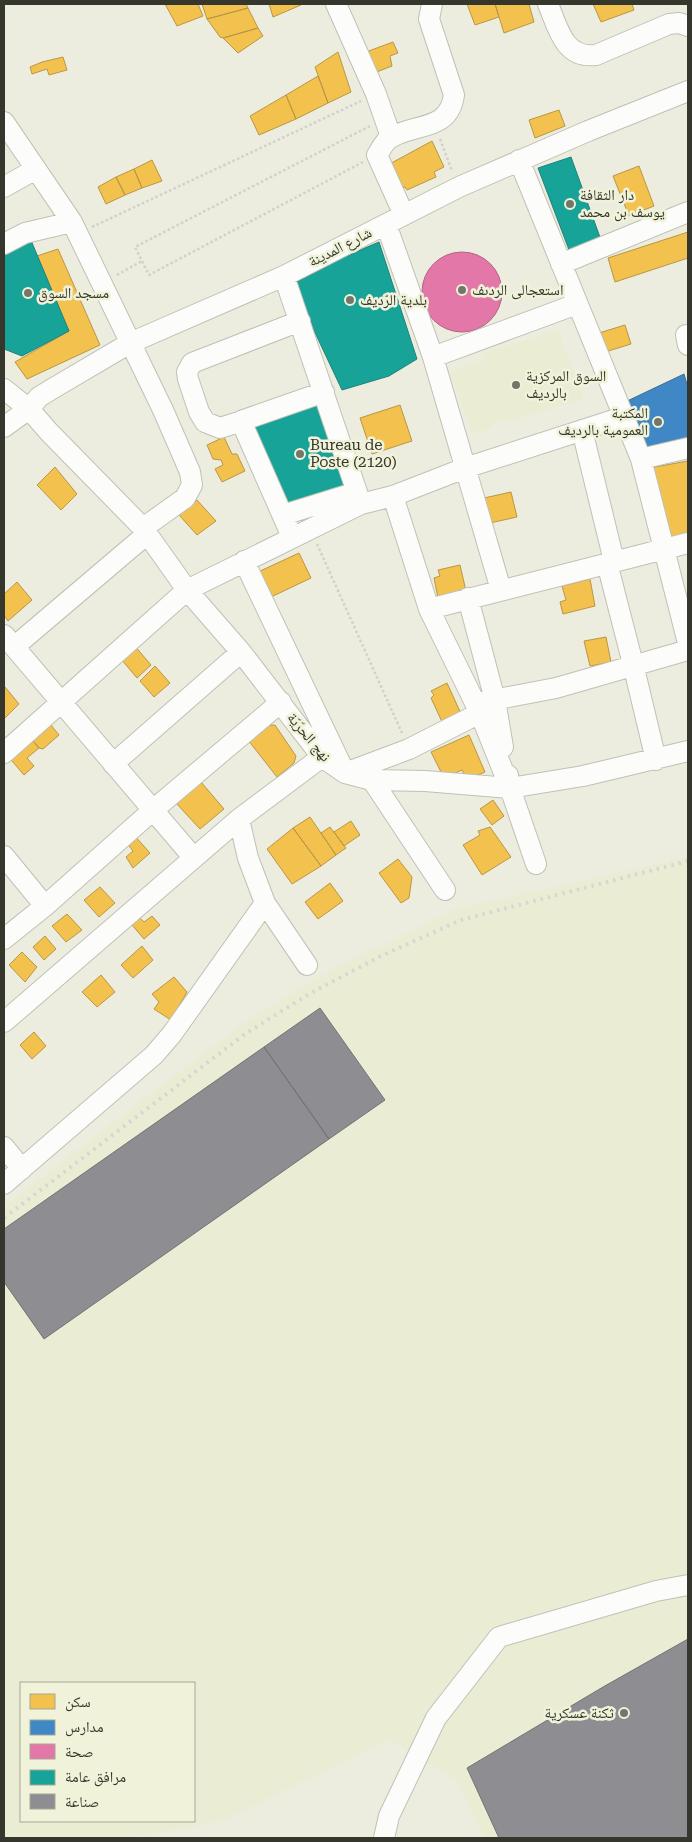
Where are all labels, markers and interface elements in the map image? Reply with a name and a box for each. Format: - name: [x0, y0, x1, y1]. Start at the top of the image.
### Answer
- place label: دار الثقافة يوسف بن محمد: [580, 186, 665, 222]
- marker: دار الثقافة يوسف بن محمد: [564, 198, 576, 210]
- street label: شارع المدينة: [305, 223, 375, 271]
- place label: استعجالى الردىف: [472, 281, 564, 300]
- place label: مسجد السوق: [38, 284, 109, 303]
- marker: استعجالى الردىف: [456, 284, 468, 296]
- marker: مسجد السوق: [22, 287, 34, 299]
- place label: بلدية الرّديف: [360, 291, 427, 309]
- marker: بلدية الرّديف: [344, 294, 356, 306]
- place label: السوق المركزية بالرديف: [526, 367, 606, 402]
- marker: السوق المركزية بالرديف: [510, 379, 522, 391]
- place label: المكتبة العمومية بالرديف: [558, 404, 648, 439]
- marker: المكتبة العمومية بالرديف: [652, 416, 664, 428]
- place label: Bureau de Poste (2120): [310, 436, 397, 471]
- marker: Bureau de Poste (2120): [294, 448, 306, 460]
- street label: نهج الحرّيّة: [283, 709, 335, 766]
- legend: [20, 1682, 195, 1822]
- text: سكن: [65, 1693, 91, 1712]
- place label: ثكنة عسكرية: [545, 1704, 614, 1722]
- marker: ثكنة عسكرية: [618, 1707, 630, 1719]
- text: مدارس: [65, 1718, 104, 1737]
- text: صحة: [65, 1743, 94, 1761]
- text: مرافق عامة: [65, 1768, 126, 1787]
- text: صناعة: [65, 1793, 99, 1811]

